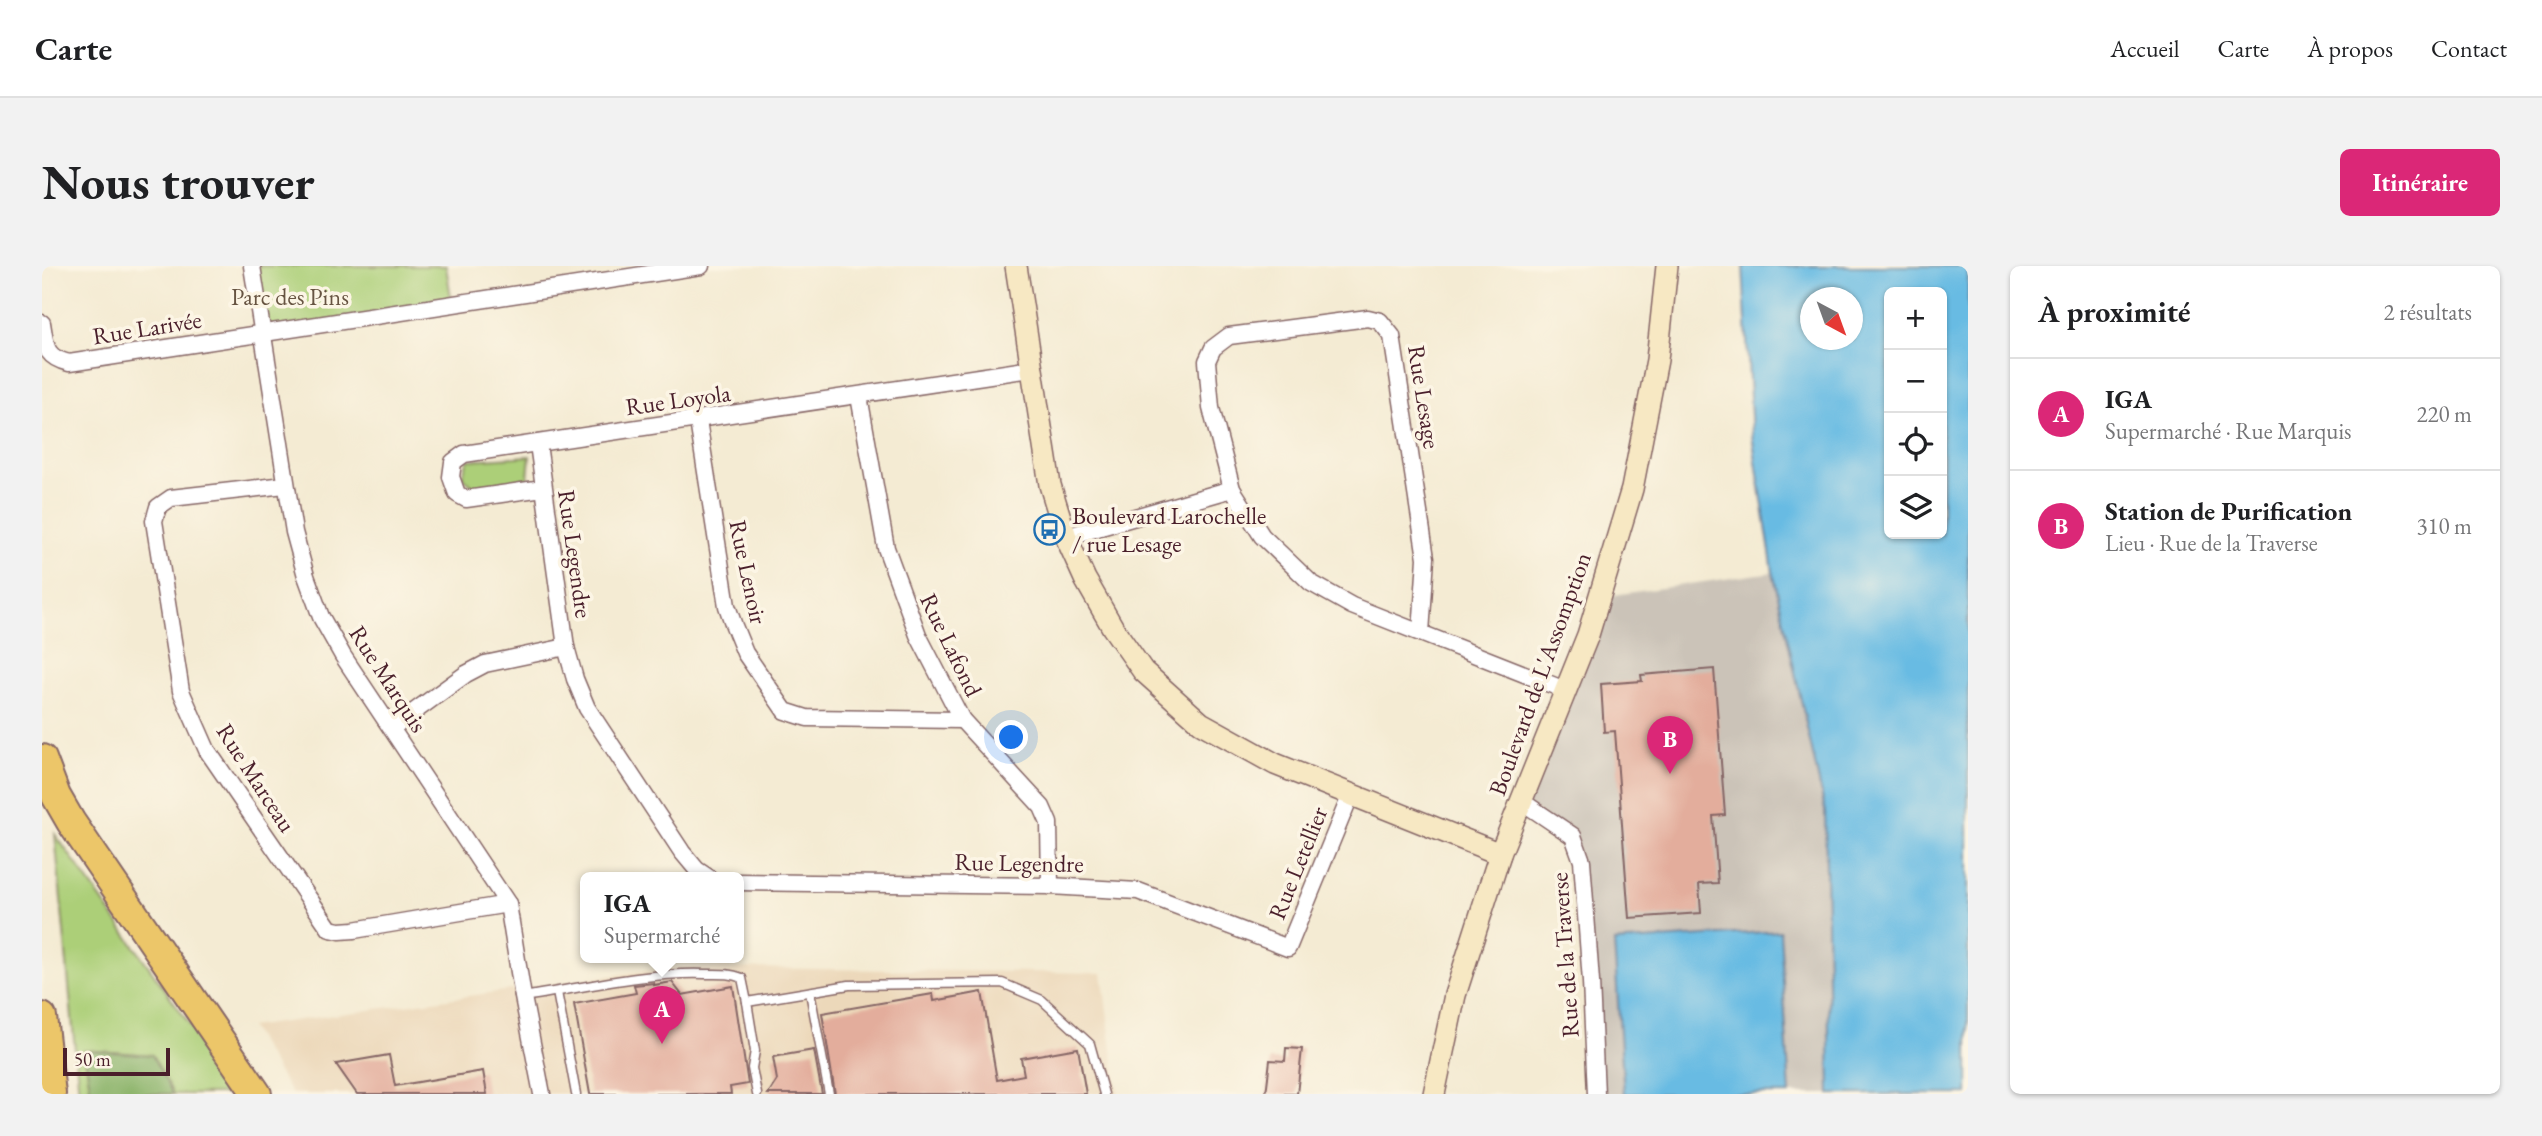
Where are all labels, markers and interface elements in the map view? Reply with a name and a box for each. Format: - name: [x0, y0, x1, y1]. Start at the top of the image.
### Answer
- text: Carte: [35, 27, 112, 70]
- text: Accueil: [2110, 33, 2180, 64]
- text: Carte: [2218, 33, 2269, 64]
- text: À propos: [2307, 33, 2393, 64]
- text: Contact: [2431, 33, 2507, 64]
- button: Itinéraire: [2340, 149, 2500, 216]
- text: Nous trouver: [42, 150, 315, 214]
- park label: Parc des Pins: [231, 281, 349, 312]
- north arrow: [1800, 287, 1863, 350]
- map controls: [1884, 287, 1947, 539]
- button: +: [1884, 287, 1947, 350]
- text: À proximité: [2038, 292, 2190, 331]
- text: 2 résultats: [2384, 297, 2472, 327]
- street label: Rue Larivée: [90, 304, 204, 351]
- street label: Rue Lesage: [1401, 343, 1448, 451]
- button: −: [1884, 350, 1947, 413]
- street label: Rue Loyola: [623, 377, 733, 422]
- text: IGA: [2105, 382, 2152, 416]
- text: A: [2053, 399, 2069, 429]
- text: 220 m: [2416, 399, 2472, 429]
- button: locate: [1884, 413, 1947, 476]
- text: Supermarché · Rue Marquis: [2105, 416, 2352, 446]
- button: layers: [1884, 476, 1947, 539]
- street label: Rue Legendre: [551, 488, 600, 620]
- text: Station de Purification: [2105, 494, 2352, 528]
- place label: Boulevard Larochelle / rue Lesage: [1072, 500, 1266, 559]
- text: B: [2054, 511, 2068, 541]
- text: 310 m: [2416, 511, 2472, 541]
- bus stop icon: Boulevard Larochelle / rue Lesage: [1032, 513, 1066, 547]
- street label: Rue Lenoir: [722, 517, 775, 627]
- text: Lieu · Rue de la Traverse: [2105, 528, 2318, 558]
- street label: Boulevard de L'Assomption: [1481, 548, 1598, 800]
- street label: Rue Lafond: [913, 588, 990, 702]
- street label: Rue Marquis: [342, 619, 434, 738]
- pin: B: [1647, 716, 1693, 774]
- street label: Rue Marceau: [210, 717, 303, 838]
- your location: [994, 720, 1028, 754]
- street label: Rue Letellier: [1261, 802, 1334, 924]
- street label: Rue Legendre: [954, 846, 1084, 879]
- street label: Rue de la Traverse: [1543, 871, 1586, 1039]
- popup: [580, 872, 744, 963]
- text: IGA: [604, 886, 651, 920]
- text: Supermarché: [604, 920, 720, 950]
- pin: A: [639, 986, 685, 1044]
- scale bar: [63, 1045, 170, 1077]
- text: 50 m: [74, 1047, 111, 1072]

